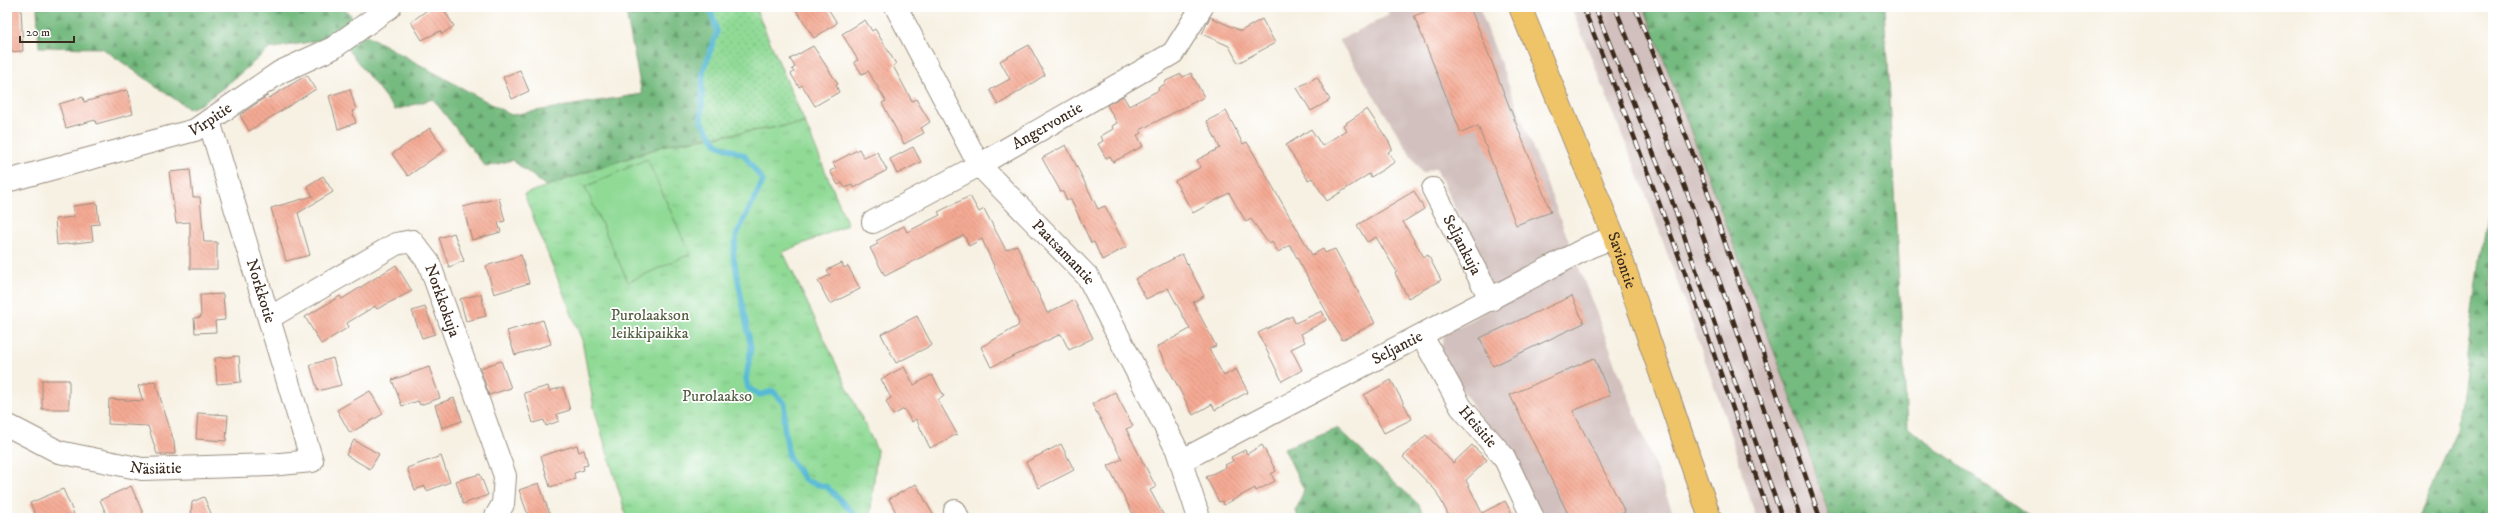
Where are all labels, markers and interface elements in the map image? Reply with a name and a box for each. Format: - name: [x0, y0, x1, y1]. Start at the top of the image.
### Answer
- scale bar: [20, 18, 74, 44]
- text: 20 m: [26, 25, 50, 40]
- street label: Angervontie: [1008, 97, 1086, 154]
- street label: Virpitie: [186, 98, 236, 141]
- street label: Seljankuja: [1438, 211, 1486, 278]
- street label: Paatsamantie: [1028, 215, 1100, 288]
- street label: Saviontie: [1603, 229, 1641, 291]
- street label: Norkkotie: [242, 257, 280, 326]
- street label: Norkkokuja: [420, 261, 465, 340]
- park label: Purolaakson leikkipaikka: [611, 305, 690, 343]
- street label: Seljantie: [1368, 326, 1426, 369]
- park label: Purolaakso: [682, 386, 752, 406]
- street label: Heisitie: [1454, 402, 1502, 452]
- street label: Näsiätie: [128, 457, 182, 479]

